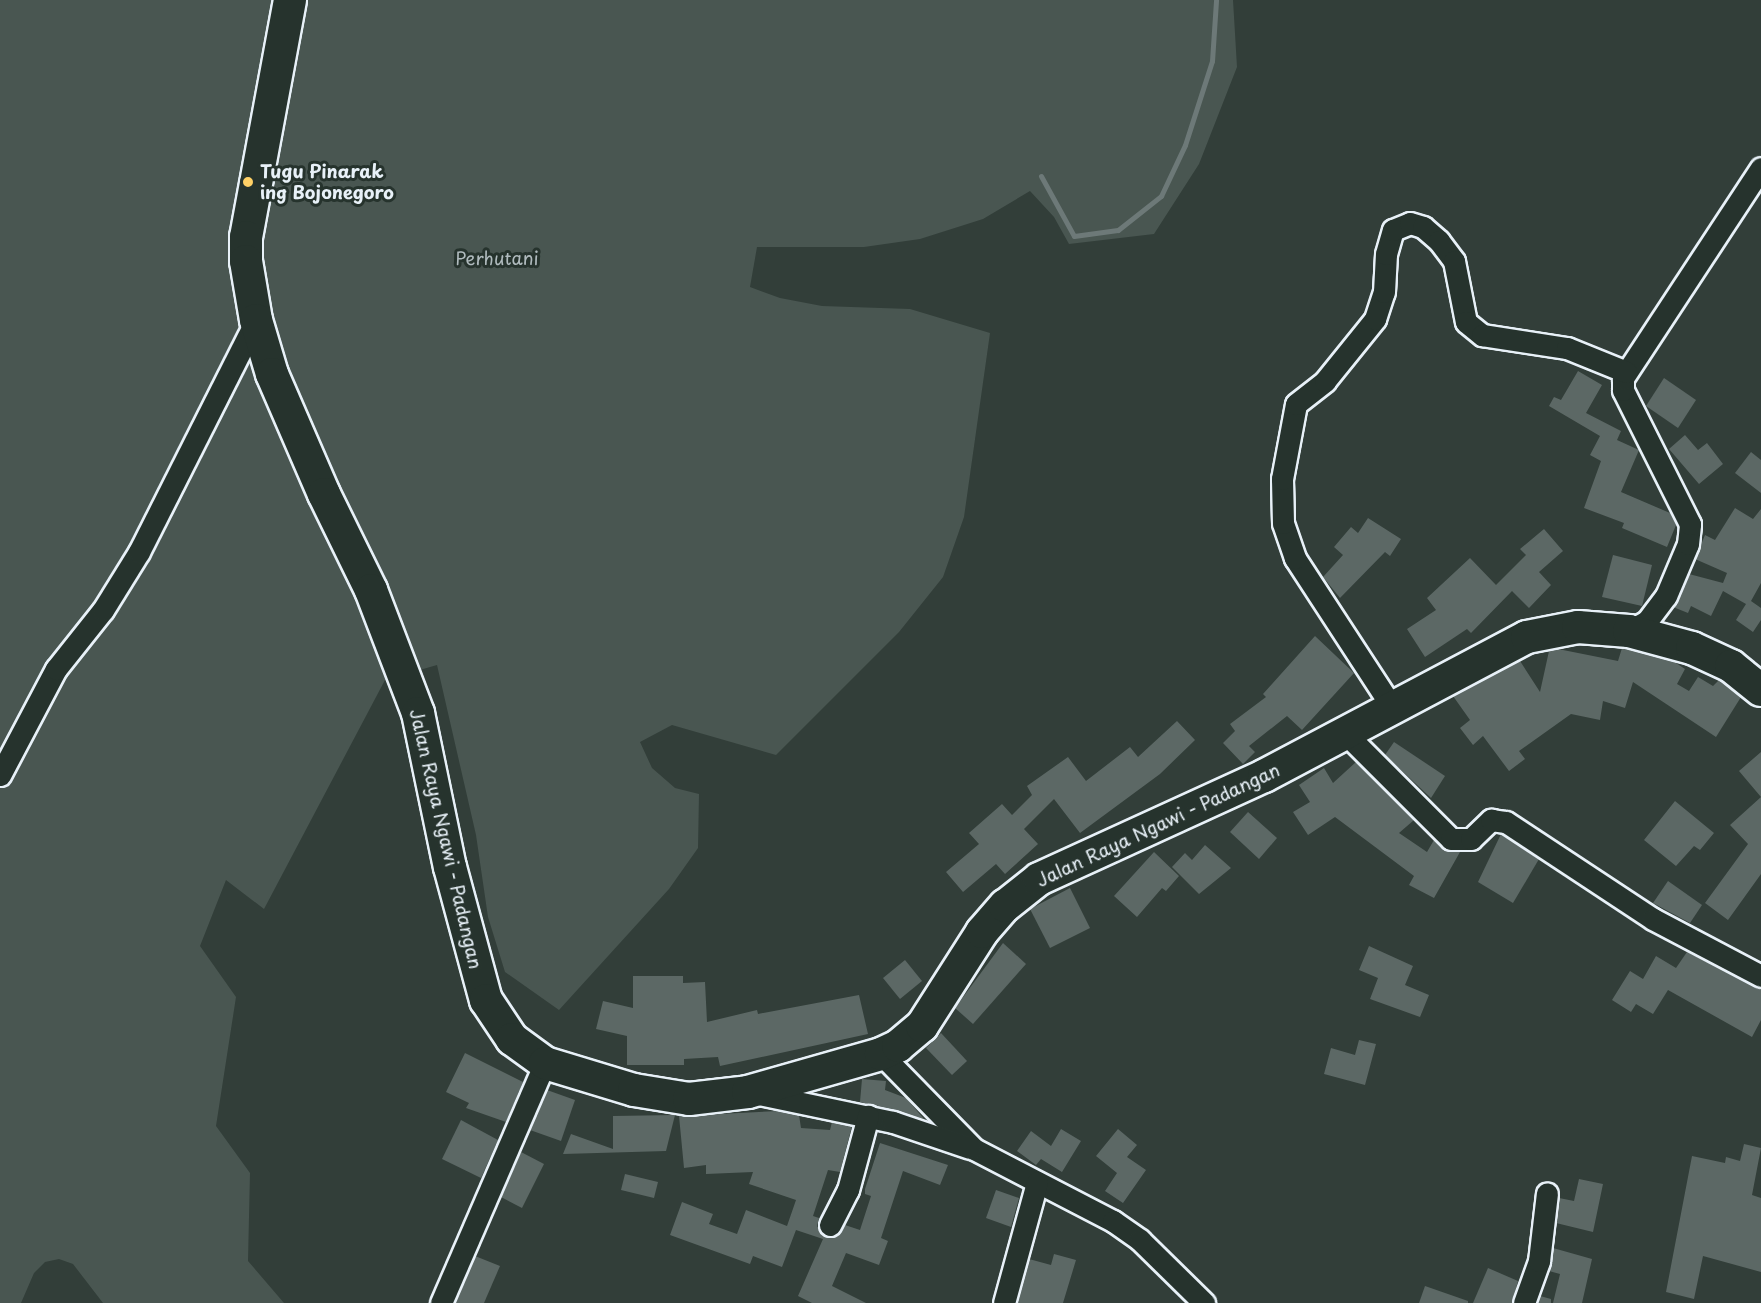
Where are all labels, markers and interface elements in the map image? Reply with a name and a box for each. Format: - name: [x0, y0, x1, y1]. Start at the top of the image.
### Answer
- place label: Tugu Pinarak ing Bojonegoro: [260, 161, 394, 204]
- marker: Tugu Pinarak ing Bojonegoro: [241, 175, 255, 189]
- park label: Perhutani: [455, 247, 539, 269]
- street label: Jalan Raya Ngawi - Padangan: [405, 707, 487, 971]
- street label: Jalan Raya Ngawi - Padangan: [1033, 759, 1283, 891]

